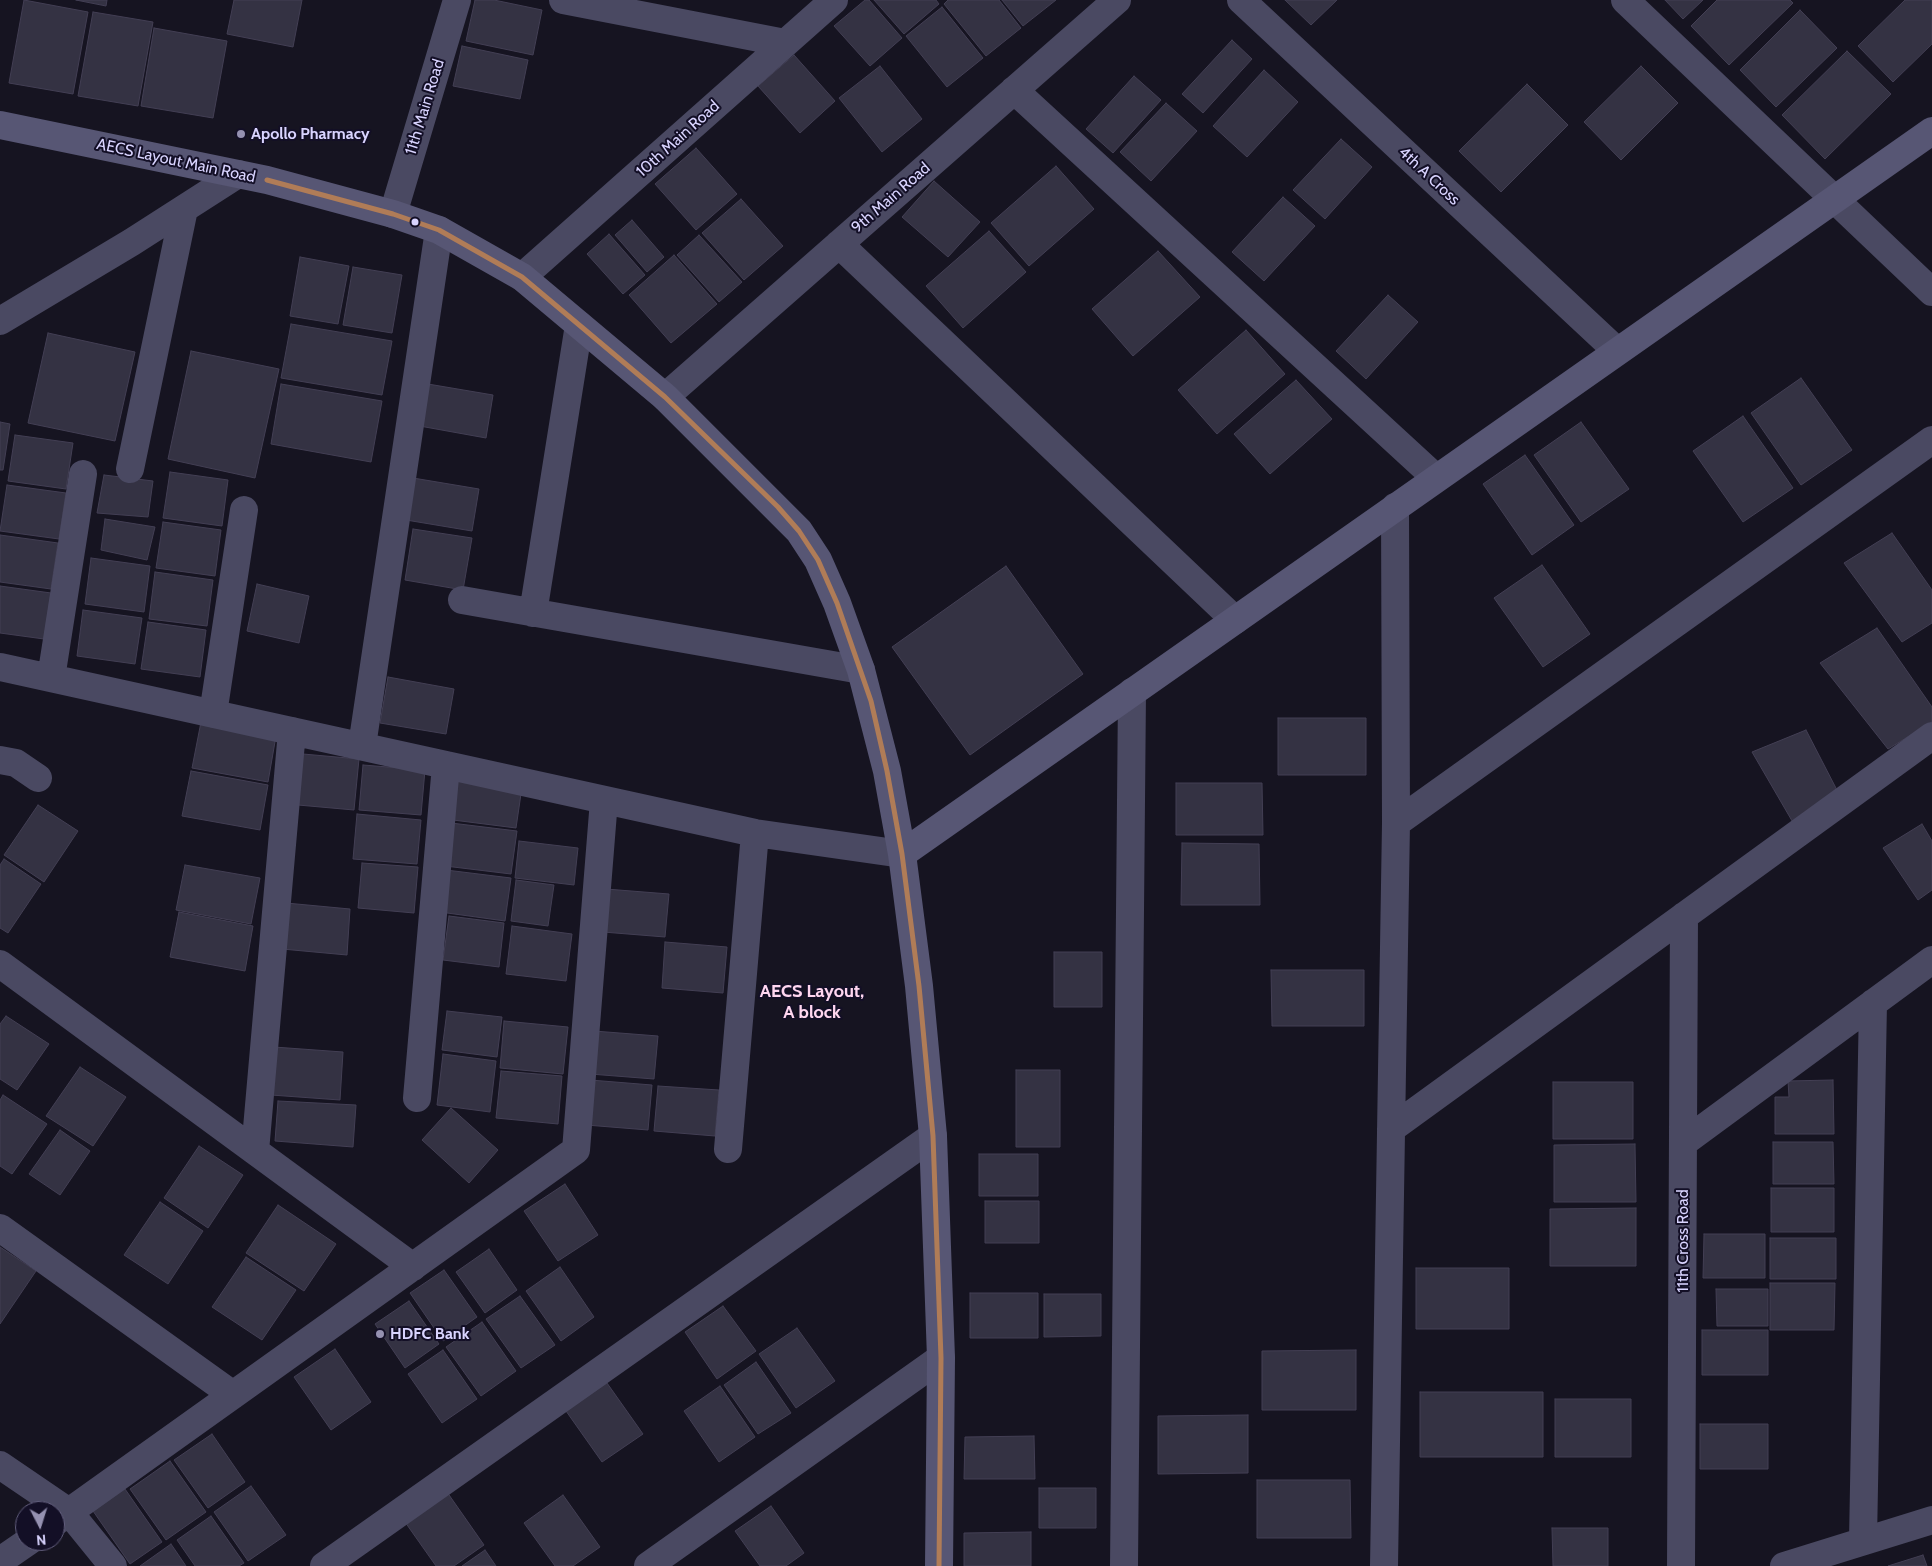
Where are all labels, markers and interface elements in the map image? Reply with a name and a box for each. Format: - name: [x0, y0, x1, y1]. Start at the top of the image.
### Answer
- street label: 11th Main Road: [401, 57, 449, 157]
- street label: 10th Main Road: [632, 97, 724, 181]
- place label: Apollo Pharmacy: [251, 124, 370, 144]
- marker: Apollo Pharmacy: [235, 128, 247, 140]
- street label: AECS Layout Main Road: [95, 135, 257, 187]
- street label: 4th A Cross: [1394, 143, 1464, 209]
- street label: 9th Main Road: [848, 159, 934, 237]
- unlabelled marker: [410, 217, 420, 227]
- district label: AECS Layout, A block: [760, 981, 864, 1024]
- street label: 11th Cross Road: [1673, 1189, 1693, 1293]
- place label: HDFC Bank: [390, 1324, 469, 1344]
- marker: HDFC Bank: [374, 1328, 386, 1340]
- north arrow: [15, 1501, 65, 1551]
- text: N: [36, 1531, 47, 1549]

